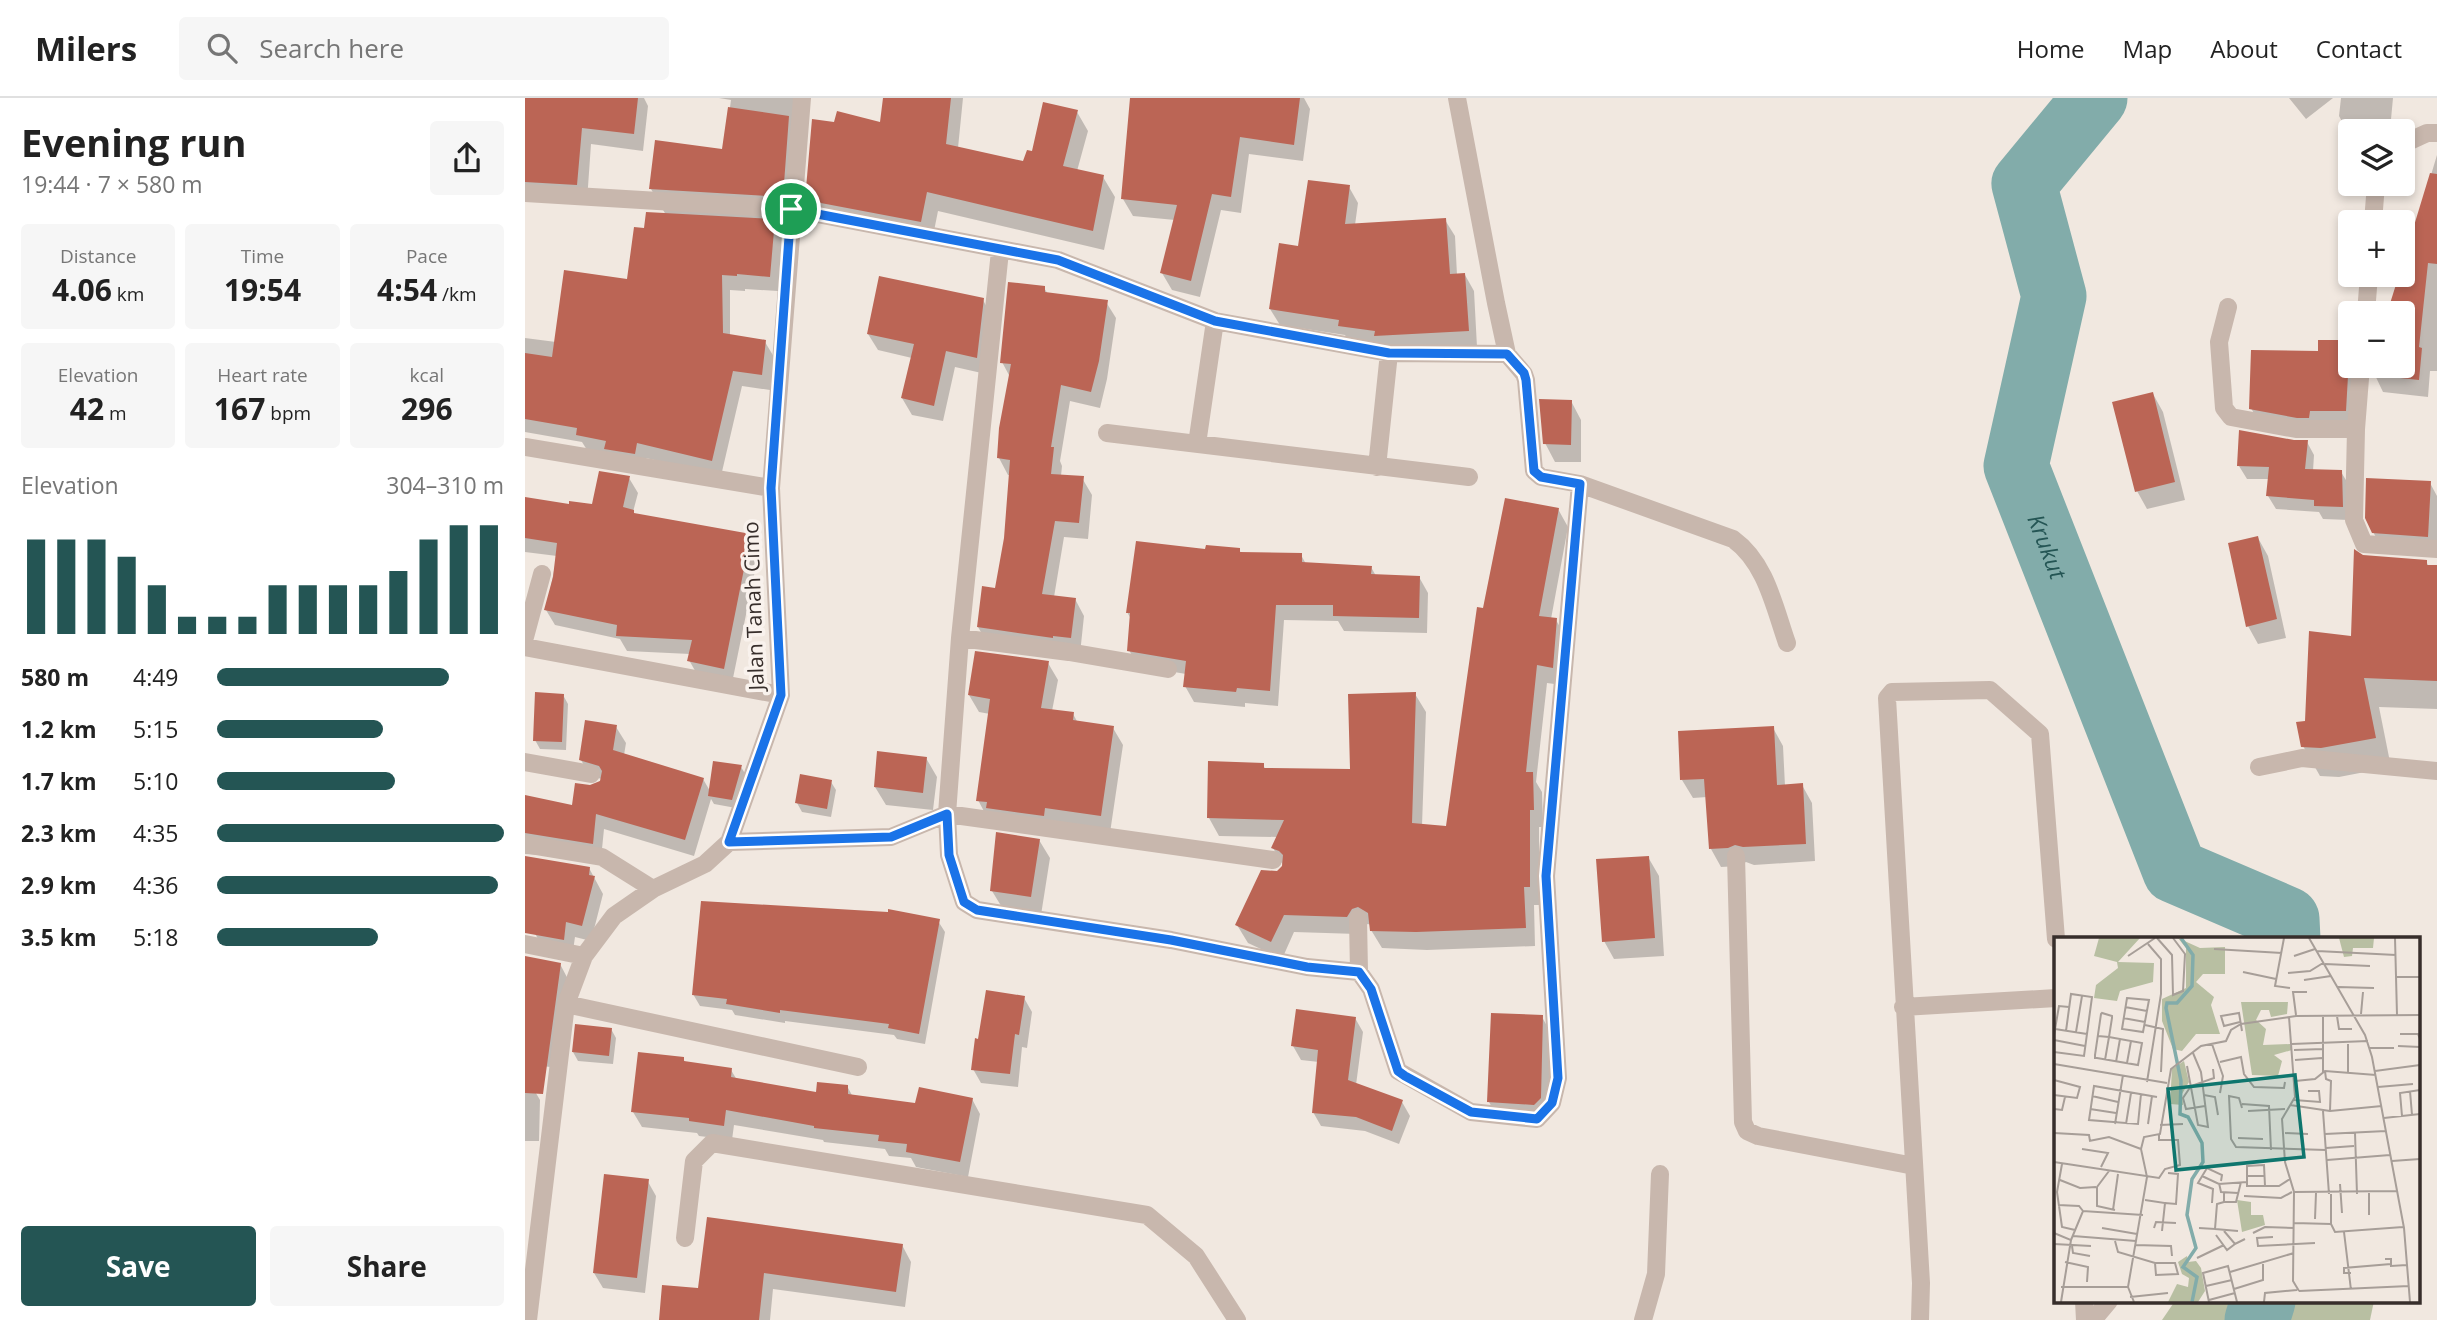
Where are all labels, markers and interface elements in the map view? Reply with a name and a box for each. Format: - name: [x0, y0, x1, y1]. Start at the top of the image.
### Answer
- search box: [179, 17, 669, 80]
- text: Milers: [35, 26, 137, 71]
- icon: search: [203, 29, 241, 67]
- text: Search here: [259, 30, 404, 66]
- text: Home: [2017, 32, 2085, 65]
- text: Map: [2123, 32, 2172, 65]
- text: About: [2210, 32, 2278, 65]
- text: Contact: [2316, 32, 2402, 65]
- text: Evening run: [21, 116, 246, 168]
- map controls: [2338, 119, 2415, 378]
- button: layers: [2338, 119, 2415, 196]
- button: share: [430, 121, 504, 195]
- text: 19:44 · 7 × 580 m: [21, 168, 203, 200]
- pin: [761, 179, 821, 239]
- icon: arrive: [772, 190, 810, 228]
- button: +: [2338, 210, 2415, 287]
- text: Distance: [60, 243, 136, 269]
- text: Time: [241, 243, 284, 269]
- text: Pace: [406, 243, 448, 269]
- text: 4.06: [52, 269, 112, 310]
- text: 19:54: [224, 269, 301, 310]
- text: 4:54: [377, 269, 437, 310]
- text: km: [112, 281, 144, 307]
- text: /km: [437, 281, 477, 307]
- button: −: [2338, 301, 2415, 378]
- text: Elevation: [58, 362, 139, 388]
- text: Heart rate: [217, 362, 308, 388]
- text: kcal: [410, 362, 444, 388]
- text: 42: [70, 388, 104, 429]
- text: 167: [214, 388, 265, 429]
- text: 296: [401, 388, 453, 429]
- text: m: [104, 400, 127, 426]
- text: bpm: [265, 400, 311, 426]
- text: Elevation: [21, 469, 119, 501]
- text: 304–310 m: [386, 469, 504, 501]
- water label: Krukut: [2020, 509, 2075, 585]
- street label: Jalan Tanah Cimo: [736, 521, 770, 693]
- text: 580 m: [21, 661, 89, 693]
- text: 4:49: [133, 661, 179, 693]
- text: 1.2 km: [21, 713, 97, 745]
- text: 5:15: [133, 713, 179, 745]
- text: 1.7 km: [21, 765, 97, 797]
- text: 5:10: [133, 765, 179, 797]
- text: 2.3 km: [21, 817, 97, 849]
- text: 4:35: [133, 817, 179, 849]
- text: 2.9 km: [21, 869, 97, 901]
- text: 4:36: [133, 869, 179, 901]
- text: 3.5 km: [21, 921, 97, 953]
- text: 5:18: [133, 921, 179, 953]
- inset map: [2054, 937, 2420, 1302]
- button: Save: [21, 1226, 256, 1306]
- button: Share: [270, 1226, 504, 1306]

